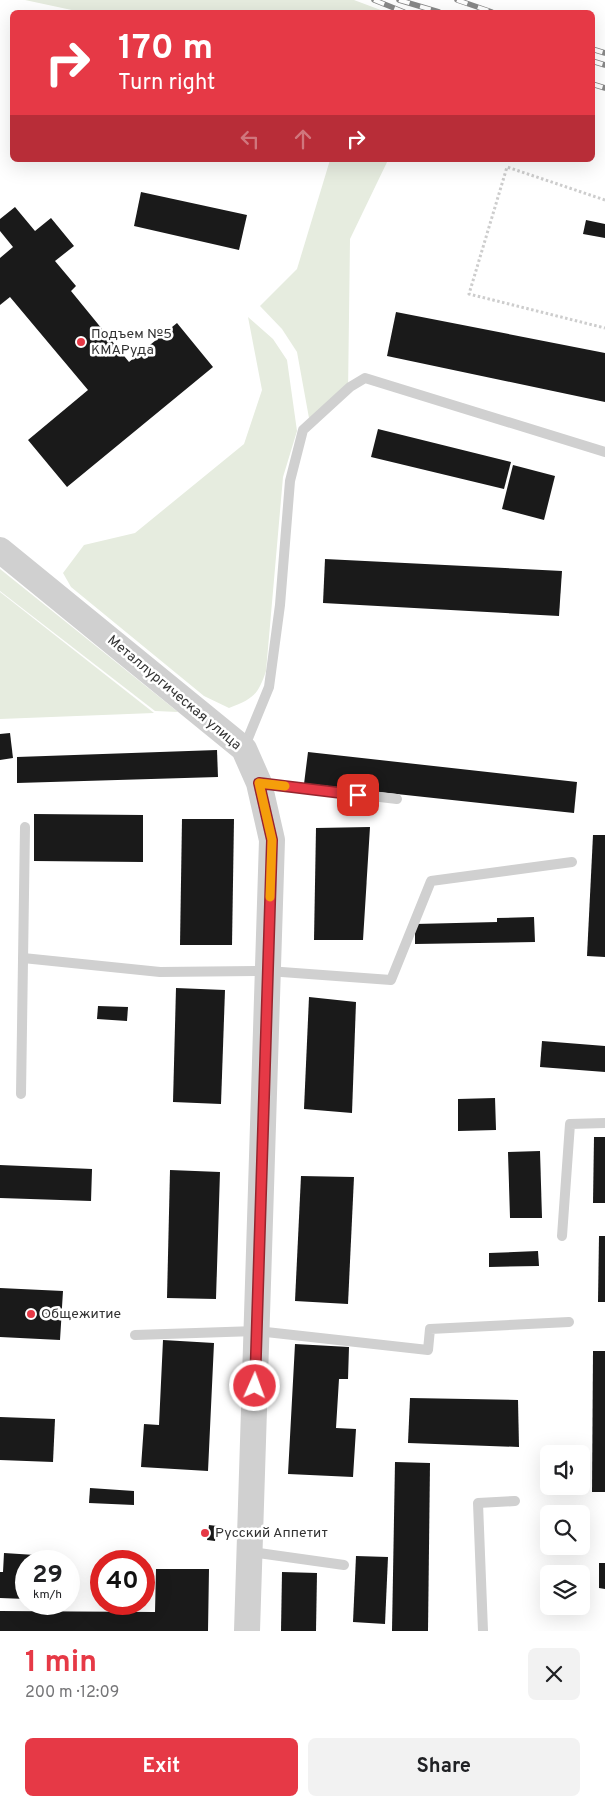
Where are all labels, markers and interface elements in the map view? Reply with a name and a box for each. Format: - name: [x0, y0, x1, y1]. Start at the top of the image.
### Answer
- text: 170 m: [118, 27, 213, 71]
- icon: right: [35, 30, 100, 95]
- text: Turn right: [118, 70, 215, 97]
- icon: left: [236, 125, 264, 153]
- icon: ahead: [289, 125, 317, 153]
- icon: right: [342, 125, 370, 153]
- place label: Подъем №5 КМАРуда: [91, 326, 172, 359]
- marker: Подъем №5 КМАРуда: [75, 336, 87, 348]
- street label: Металлургическая улица: [104, 632, 244, 754]
- pin: [337, 774, 379, 816]
- icon: arrive: [344, 781, 372, 809]
- place label: Общежитие: [41, 1306, 121, 1323]
- marker: Общежитие: [25, 1308, 37, 1320]
- position arrow: [228, 1359, 280, 1411]
- map controls: [540, 1445, 590, 1615]
- button: sound: [540, 1445, 590, 1495]
- button: search: [540, 1505, 590, 1555]
- place label: Русский Аппетит: [215, 1525, 328, 1542]
- marker: Русский Аппетит: [199, 1527, 211, 1539]
- speed limit sign: 40: [90, 1550, 155, 1615]
- text: 29: [32, 1560, 63, 1592]
- button: layers: [540, 1565, 590, 1615]
- text: km/h: [33, 1587, 62, 1603]
- text: 1 min: [25, 1645, 97, 1682]
- button: close: [528, 1648, 580, 1700]
- text: 200 m · 12:09: [25, 1683, 119, 1703]
- button: Exit: [25, 1738, 298, 1796]
- button: Share: [308, 1738, 580, 1796]

